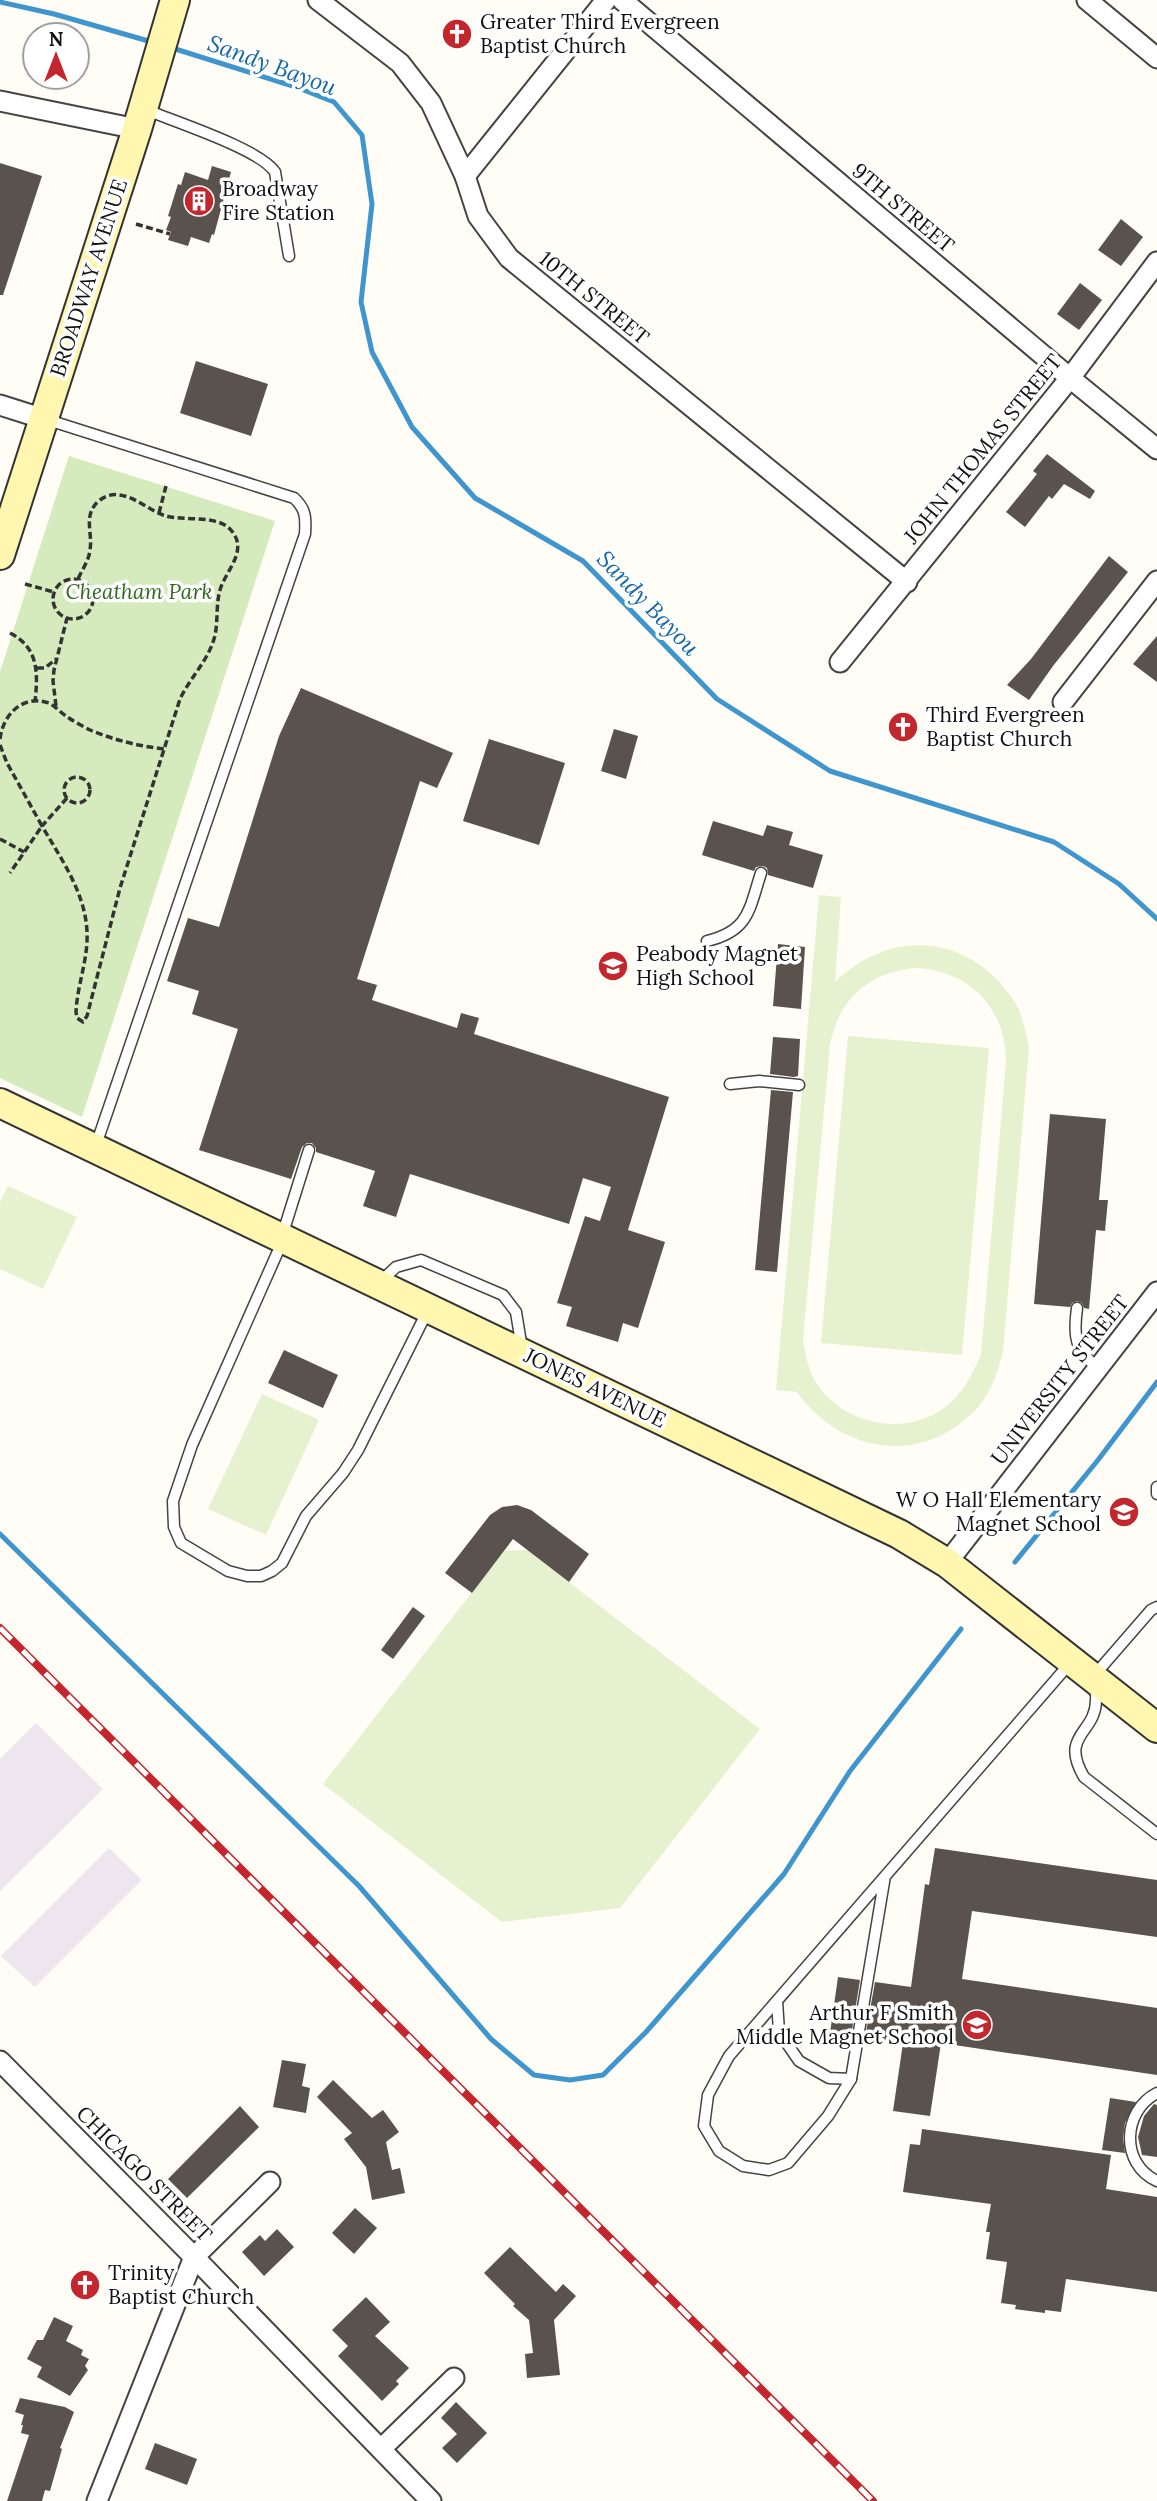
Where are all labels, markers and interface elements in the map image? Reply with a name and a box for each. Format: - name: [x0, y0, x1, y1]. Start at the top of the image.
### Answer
- place label: Greater Third Evergreen Baptist Church: [480, 8, 720, 59]
- church icon: Greater Third Evergreen Baptist Church: [440, 17, 474, 51]
- north arrow: [21, 21, 91, 91]
- text: N: [49, 27, 64, 51]
- water label: Sandy Bayou: [204, 28, 341, 101]
- street label: 9TH STREET: [847, 157, 960, 258]
- place label: Broadway Fire Station: [222, 175, 335, 226]
- street label: BROADWAY AVENUE: [44, 176, 133, 380]
- building icon: Broadway Fire Station: [182, 184, 216, 218]
- street label: 10TH STREET: [534, 245, 655, 350]
- street label: JOHN THOMAS STREET: [897, 348, 1067, 550]
- water label: Sandy Bayou: [591, 544, 706, 661]
- park label: Cheatham Park: [65, 578, 213, 605]
- place label: Third Evergreen Baptist Church: [926, 701, 1085, 752]
- church icon: Third Evergreen Baptist Church: [886, 710, 920, 744]
- place label: Peabody Magnet High School: [636, 940, 799, 991]
- school or university icon: Peabody Magnet High School: [596, 949, 630, 983]
- street label: UNIVERSITY STREET: [985, 1289, 1134, 1470]
- street label: JONES AVENUE: [519, 1341, 671, 1434]
- place label: W O Hall Elementary Magnet School: [896, 1486, 1101, 1537]
- school or university icon: W O Hall Elementary Magnet School: [1107, 1495, 1141, 1529]
- place label: Arthur F Smith Middle Magnet School: [736, 1999, 954, 2050]
- school or university icon: Arthur F Smith Middle Magnet School: [960, 2008, 994, 2042]
- street label: CHICAGO STREET: [71, 2100, 218, 2247]
- place label: Trinity Baptist Church: [108, 2259, 254, 2310]
- church icon: Trinity Baptist Church: [68, 2268, 102, 2302]

